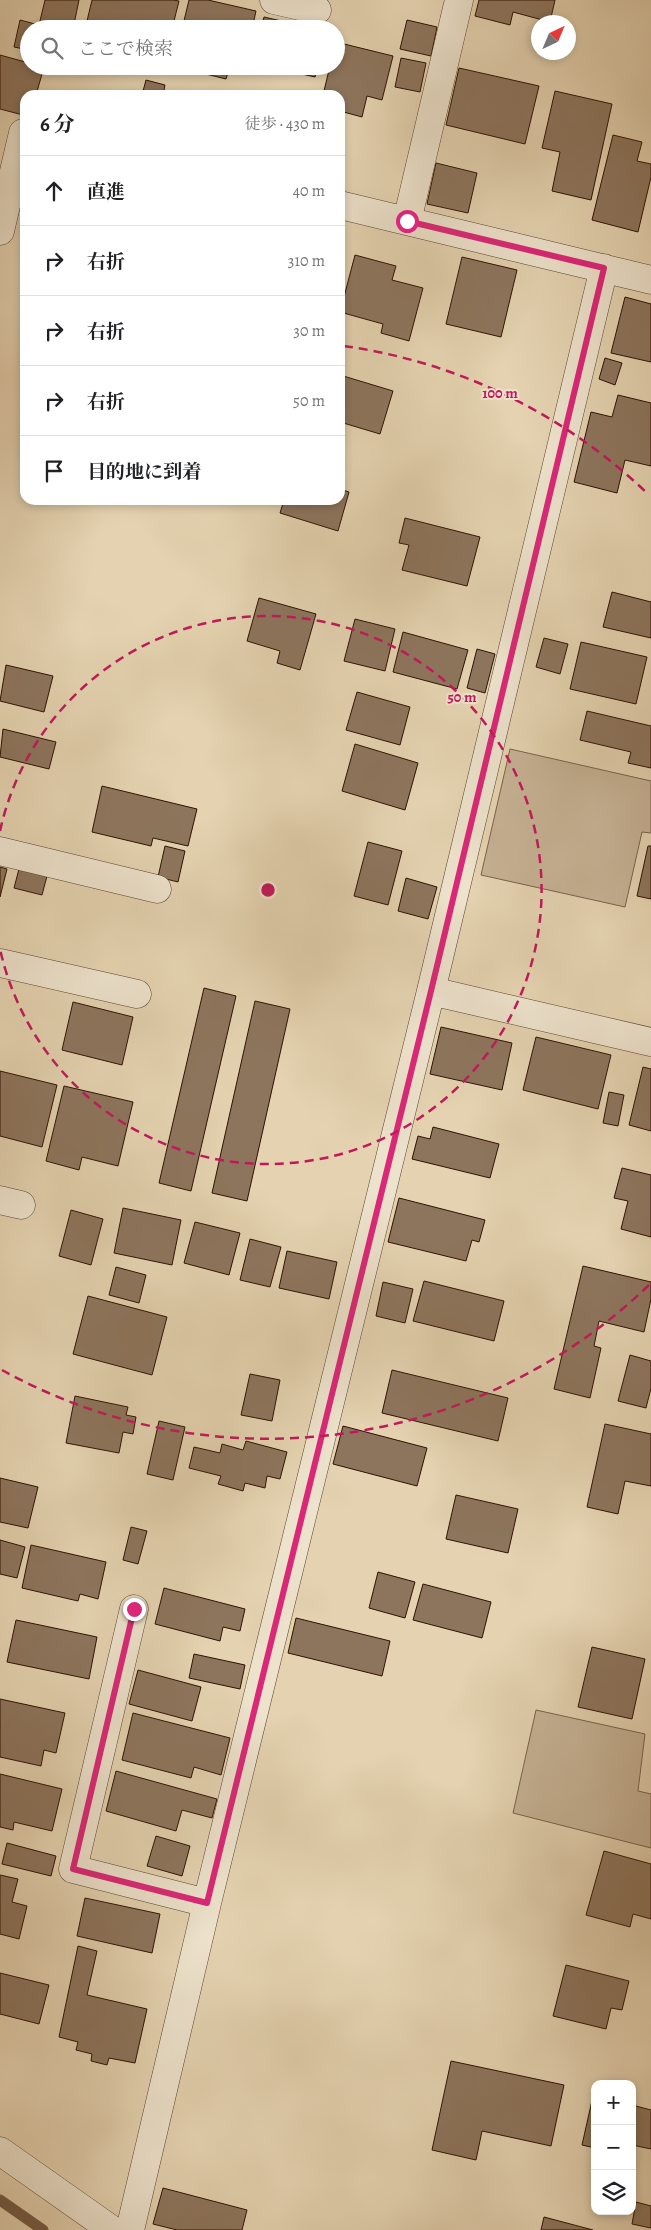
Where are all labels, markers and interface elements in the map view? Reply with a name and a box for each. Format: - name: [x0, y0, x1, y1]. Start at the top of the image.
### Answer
- north arrow: [531, 15, 576, 60]
- search box: [20, 20, 345, 75]
- icon: search: [38, 34, 66, 62]
- text: ここで検索: [78, 36, 173, 62]
- text: 6 分: [40, 110, 74, 138]
- text: 徒歩 · 430 m: [245, 113, 325, 135]
- icon: ahead: [40, 177, 68, 205]
- text: 直進: [87, 179, 125, 205]
- text: 40 m: [293, 180, 325, 202]
- route start: [396, 210, 419, 233]
- icon: right: [40, 247, 68, 275]
- text: 右折: [87, 249, 125, 275]
- text: 310 m: [288, 250, 325, 272]
- icon: right: [40, 317, 68, 345]
- text: 右折: [87, 319, 125, 345]
- text: 30 m: [293, 320, 325, 342]
- text: 100 m: [482, 383, 518, 403]
- icon: right: [40, 387, 68, 415]
- text: 右折: [87, 389, 125, 415]
- text: 50 m: [293, 390, 325, 412]
- icon: arrive: [40, 457, 68, 485]
- text: 目的地に到着: [87, 459, 201, 485]
- text: 50 m: [447, 687, 477, 707]
- centre of rings: [259, 881, 277, 899]
- route end: [123, 1598, 146, 1621]
- map controls: [591, 2080, 636, 2215]
- button: +: [591, 2080, 636, 2125]
- button: −: [591, 2125, 636, 2170]
- button: layers: [591, 2170, 636, 2215]

